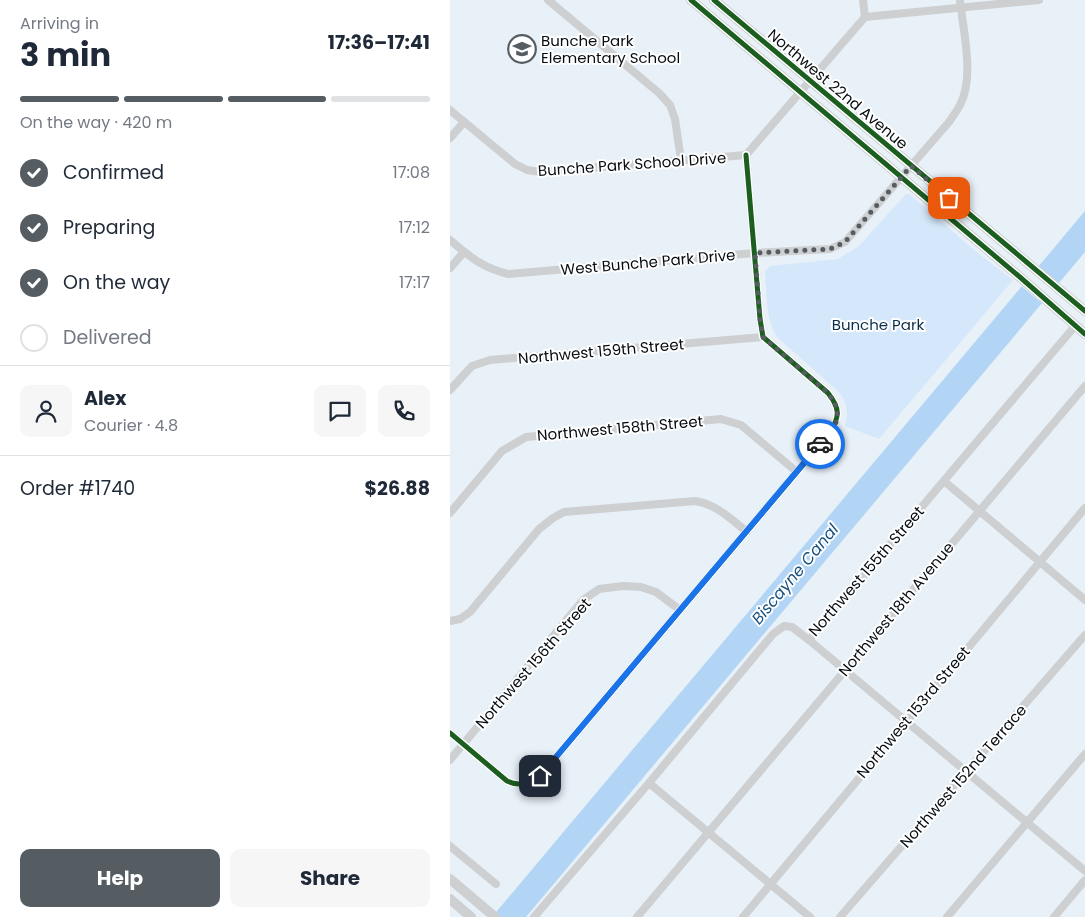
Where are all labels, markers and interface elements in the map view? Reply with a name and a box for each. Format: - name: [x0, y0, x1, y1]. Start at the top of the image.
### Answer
- text: Arriving in: [20, 12, 99, 35]
- street label: Northwest 22nd Avenue: [763, 24, 913, 154]
- text: 17:36–17:41: [328, 29, 430, 56]
- place label: Bunche Park Elementary School: [541, 30, 680, 68]
- text: 3 min: [20, 32, 111, 77]
- school or university icon: Bunche Park Elementary School: [507, 34, 537, 64]
- text: On the way · 420 m: [20, 111, 172, 134]
- street label: Bunche Park School Drive: [537, 147, 727, 181]
- icon: check: [20, 159, 48, 187]
- text: Confirmed: [63, 159, 164, 186]
- text: 17:08: [393, 161, 430, 184]
- pin: [928, 177, 970, 219]
- icon: bag: [935, 184, 963, 212]
- icon: check: [20, 214, 48, 242]
- text: Preparing: [63, 214, 155, 241]
- text: 17:12: [398, 216, 430, 239]
- street label: West Bunche Park Drive: [560, 244, 736, 280]
- icon: check: [20, 269, 48, 297]
- text: On the way: [63, 269, 170, 296]
- text: 17:17: [399, 271, 430, 294]
- park label: Bunche Park: [832, 314, 925, 335]
- text: Delivered: [63, 324, 152, 351]
- street label: Northwest 159th Street: [517, 333, 685, 369]
- button: person: [20, 385, 72, 437]
- text: Alex: [84, 385, 126, 412]
- button: chat: [314, 385, 366, 437]
- button: phone: [378, 385, 430, 437]
- street label: Northwest 158th Street: [536, 410, 704, 446]
- text: Courier · 4.8: [84, 414, 178, 437]
- courier: [795, 419, 845, 469]
- icon: car: [806, 430, 834, 458]
- text: Order #1740: [20, 475, 135, 502]
- text: $26.88: [365, 475, 430, 502]
- street label: Northwest 155th Street: [804, 501, 928, 641]
- water label: Biscayne Canal: [746, 519, 844, 629]
- street label: Northwest 18th Avenue: [834, 537, 958, 681]
- street label: Northwest 156th Street: [470, 593, 596, 733]
- street label: Northwest 153rd Street: [851, 642, 975, 782]
- street label: Northwest 152nd Terrace: [895, 700, 1031, 852]
- pin: [519, 755, 561, 797]
- icon: home: [526, 762, 554, 790]
- button: Help: [20, 849, 220, 907]
- button: Share: [230, 849, 430, 907]

